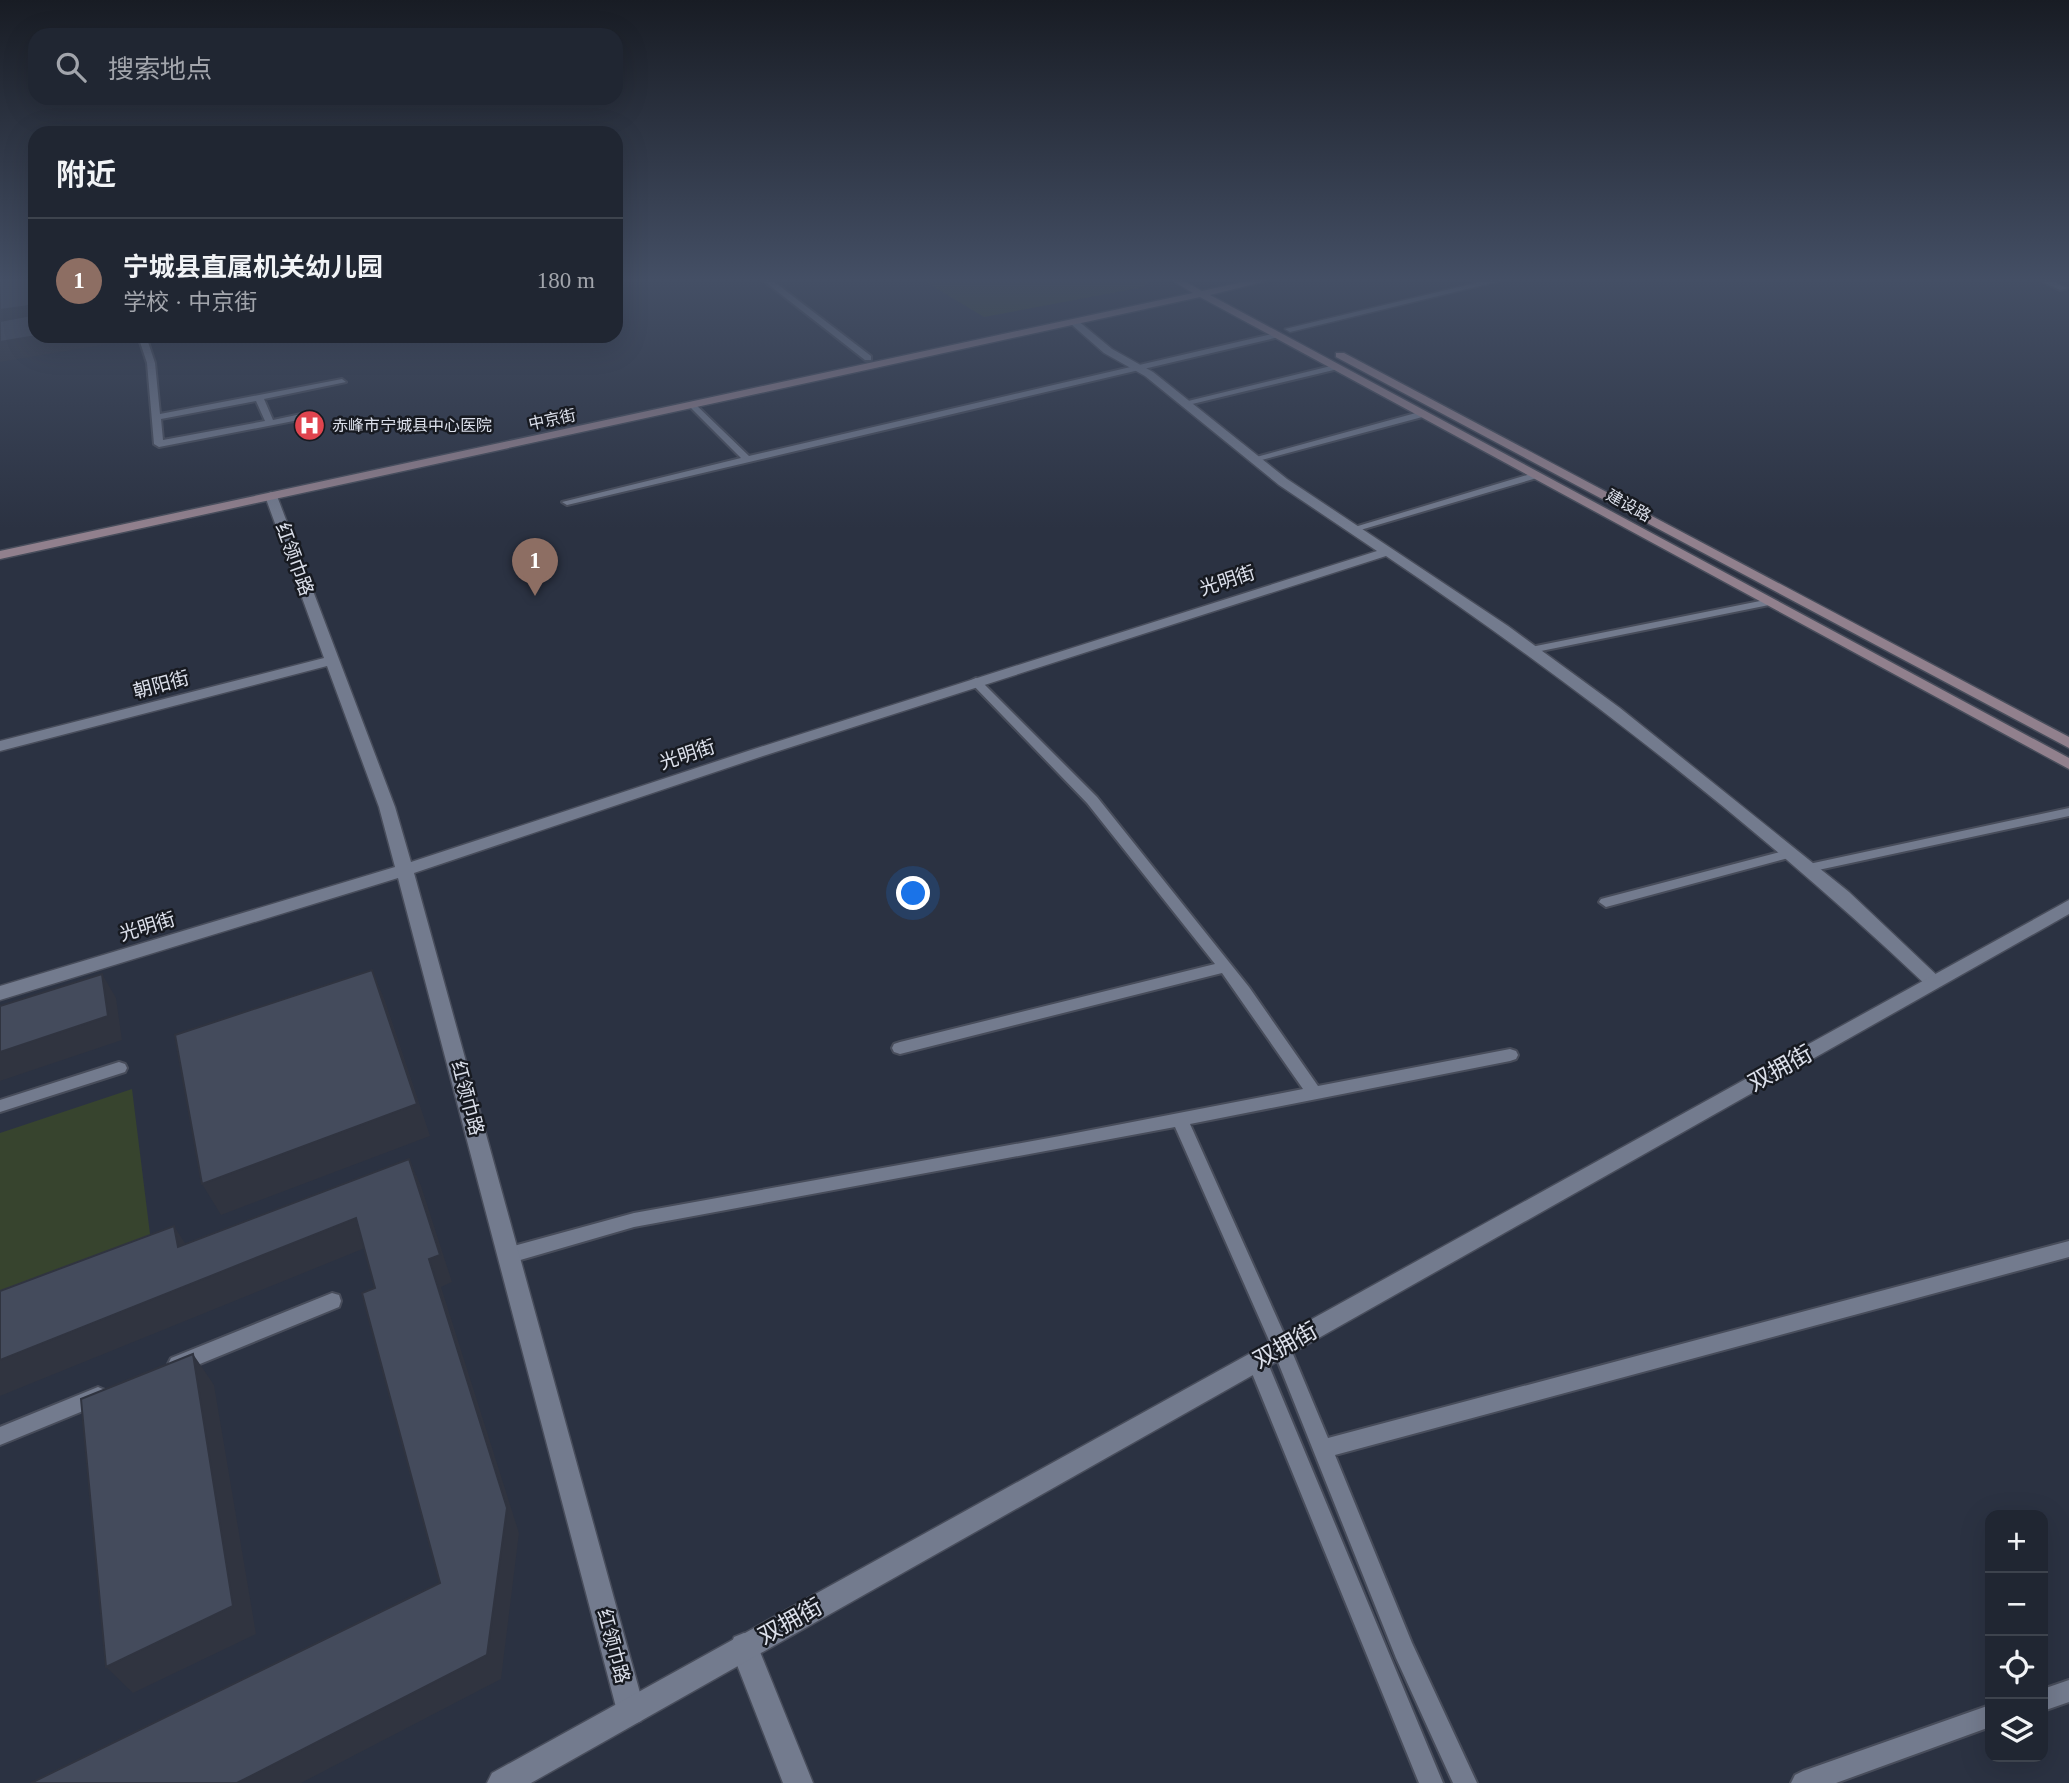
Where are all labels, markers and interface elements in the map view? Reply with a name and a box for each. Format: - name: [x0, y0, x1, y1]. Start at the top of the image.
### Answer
- search box: [28, 28, 623, 105]
- icon: search: [52, 48, 90, 86]
- text: 搜索地点: [108, 55, 212, 84]
- text: 附近: [56, 158, 116, 191]
- text: 宁城县直属机关幼儿园: [123, 253, 383, 282]
- text: 1: [73, 268, 85, 293]
- text: 180 m: [537, 268, 595, 293]
- text: 学校 · 中京街: [123, 290, 257, 315]
- street label: 中京街: [527, 406, 577, 433]
- hospital icon: 赤峰市宁城县中心医院: [292, 408, 326, 442]
- place label: 赤峰市宁城县中心医院: [332, 417, 492, 434]
- street label: 建设路: [1604, 486, 1654, 525]
- street label: 红领巾路: [272, 520, 317, 598]
- pin: 1: [512, 538, 558, 596]
- street label: 光明街: [1197, 562, 1258, 599]
- street label: 朝阳街: [131, 667, 191, 702]
- street label: 光明街: [657, 736, 718, 773]
- your location: [896, 876, 930, 910]
- street label: 光明街: [117, 908, 177, 945]
- street label: 双拥街: [1744, 1041, 1816, 1096]
- street label: 红领巾路: [448, 1059, 487, 1138]
- street label: 双拥街: [1249, 1318, 1321, 1373]
- map controls: [1985, 1510, 2048, 1762]
- button: +: [1985, 1510, 2048, 1573]
- button: −: [1985, 1573, 2048, 1636]
- street label: 双拥街: [754, 1594, 826, 1649]
- street label: 红领巾路: [594, 1607, 633, 1686]
- button: locate: [1985, 1636, 2048, 1699]
- button: layers: [1985, 1699, 2048, 1762]

